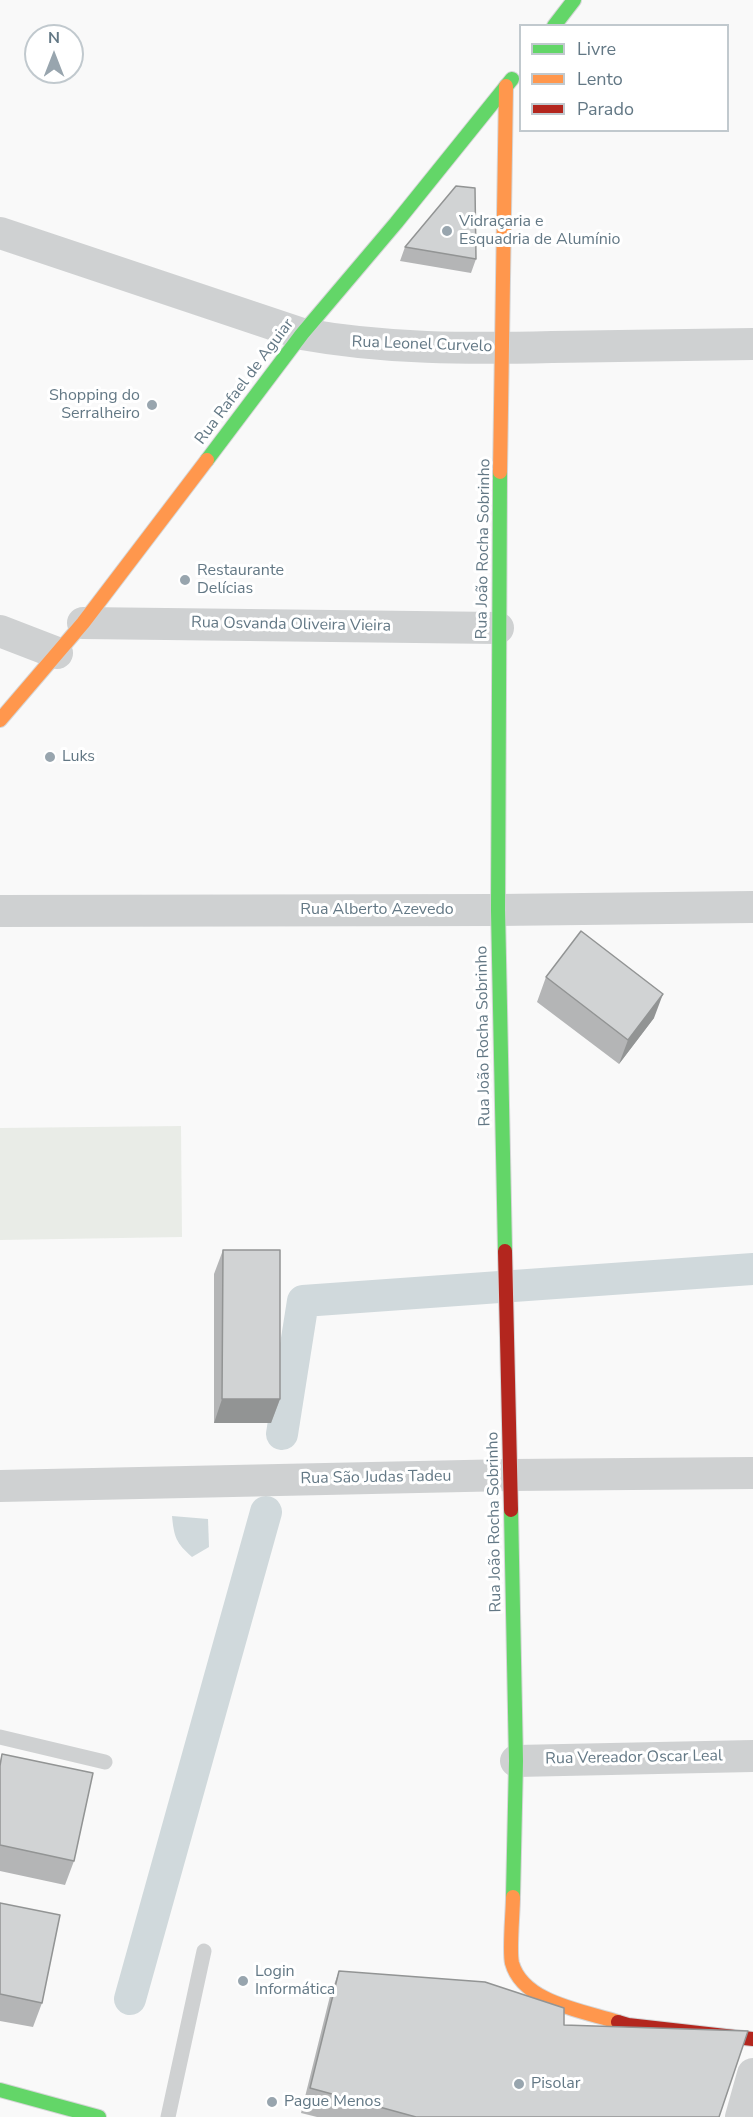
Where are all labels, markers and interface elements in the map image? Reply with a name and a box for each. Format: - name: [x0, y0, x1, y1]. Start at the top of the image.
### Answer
- north arrow: [24, 24, 84, 84]
- legend: [519, 24, 729, 132]
- text: N: [48, 27, 60, 49]
- text: Livre: [577, 37, 616, 61]
- text: Lento: [577, 67, 623, 91]
- text: Parado: [577, 97, 634, 121]
- place label: Vidraçaria e Esquadria de Alumínio: [459, 212, 620, 250]
- marker: Vidraçaria e Esquadria de Alumínio: [440, 224, 454, 238]
- street label: Rua Rafael de Aguiar: [191, 315, 299, 449]
- street label: Rua Leonel Curvelo: [351, 333, 493, 357]
- place label: Shopping do Serralheiro: [49, 386, 140, 424]
- marker: Shopping do Serralheiro: [145, 398, 159, 412]
- street label: Rua João Rocha Sobrinho: [473, 458, 495, 640]
- place label: Restaurante Delícias: [197, 561, 284, 599]
- marker: Restaurante Delícias: [178, 573, 192, 587]
- street label: Rua Osvanda Oliveira Vieira: [191, 614, 391, 636]
- place label: Luks: [62, 747, 95, 767]
- marker: Luks: [43, 750, 57, 764]
- street label: Rua Alberto Azevedo: [300, 900, 454, 920]
- street label: Rua João Rocha Sobrinho: [473, 945, 495, 1127]
- street label: Rua João Rocha Sobrinho: [484, 1431, 506, 1613]
- street label: Rua São Judas Tadeu: [300, 1467, 452, 1489]
- street label: Rua Vereador Oscar Leal: [545, 1747, 723, 1769]
- place label: Login Informática: [255, 1962, 335, 2000]
- marker: Login Informática: [236, 1974, 250, 1988]
- place label: Pisolar: [531, 2074, 580, 2094]
- marker: Pisolar: [512, 2077, 526, 2091]
- place label: Pague Menos: [284, 2092, 381, 2112]
- marker: Pague Menos: [265, 2095, 279, 2109]

